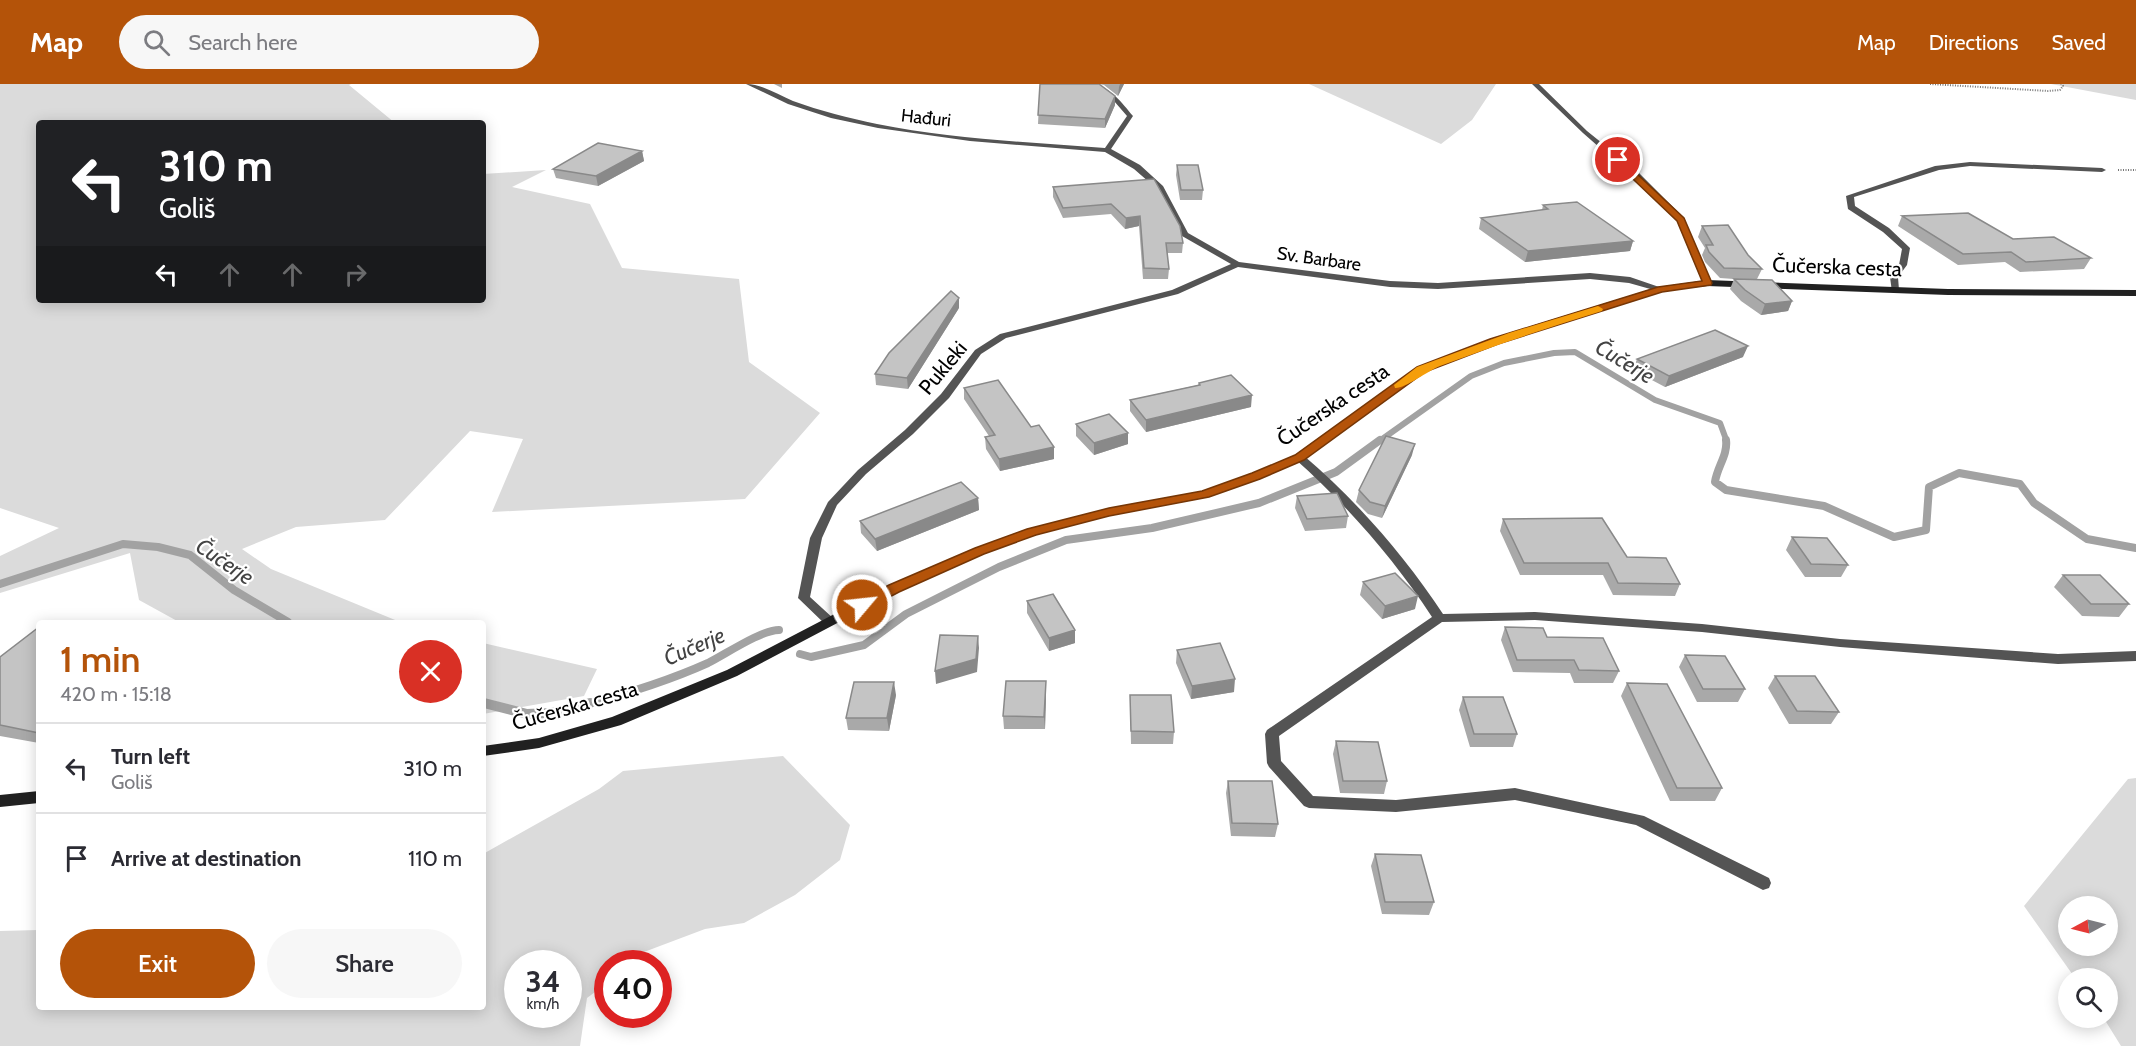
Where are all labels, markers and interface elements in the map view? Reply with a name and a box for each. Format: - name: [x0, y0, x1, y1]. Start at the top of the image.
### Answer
- search box: [119, 15, 539, 69]
- text: Map: [30, 25, 83, 59]
- icon: search: [140, 26, 173, 59]
- text: Search here: [188, 29, 297, 56]
- text: Map: [1857, 30, 1896, 55]
- text: Directions: [1929, 30, 2018, 55]
- text: Saved: [2051, 30, 2106, 55]
- street label: Hađuri: [900, 104, 952, 132]
- pin: [1592, 134, 1643, 185]
- text: 310 m: [159, 140, 273, 192]
- icon: arrive: [1601, 143, 1634, 176]
- icon: left: [60, 144, 138, 222]
- text: Goliš: [159, 192, 215, 225]
- street label: Sv. Barbare: [1276, 242, 1362, 276]
- street label: Čučerska cesta: [1772, 252, 1902, 281]
- icon: left: [150, 258, 183, 291]
- icon: ahead: [213, 258, 246, 291]
- icon: ahead: [276, 258, 309, 291]
- icon: right: [339, 258, 372, 291]
- water label: Čučerje: [1590, 333, 1659, 390]
- street label: Pukleki: [913, 336, 972, 399]
- street label: Čučerska cesta: [1272, 358, 1393, 451]
- water label: Čučerje: [191, 532, 259, 591]
- position arrow: [830, 573, 894, 637]
- water label: Čučerje: [659, 622, 729, 671]
- text: 1 min: [60, 637, 140, 681]
- button: close: [399, 640, 462, 703]
- street label: Čučerska cesta: [509, 676, 641, 735]
- text: 420 m · 15:18: [60, 682, 172, 706]
- text: Turn left: [111, 743, 190, 770]
- icon: left: [60, 752, 93, 785]
- text: 310 m: [403, 755, 462, 782]
- text: Goliš: [111, 770, 153, 794]
- icon: arrive: [60, 842, 93, 875]
- text: Arrive at destination: [111, 845, 301, 872]
- text: 110 m: [408, 845, 462, 872]
- north arrow: [2058, 896, 2118, 956]
- map controls: [2058, 896, 2118, 1028]
- button: Exit: [60, 929, 255, 998]
- button: Share: [267, 929, 462, 998]
- speed limit sign: 40: [594, 950, 672, 1028]
- text: 34: [526, 963, 560, 1000]
- button: search: [2058, 968, 2118, 1028]
- text: km/h: [527, 995, 559, 1013]

